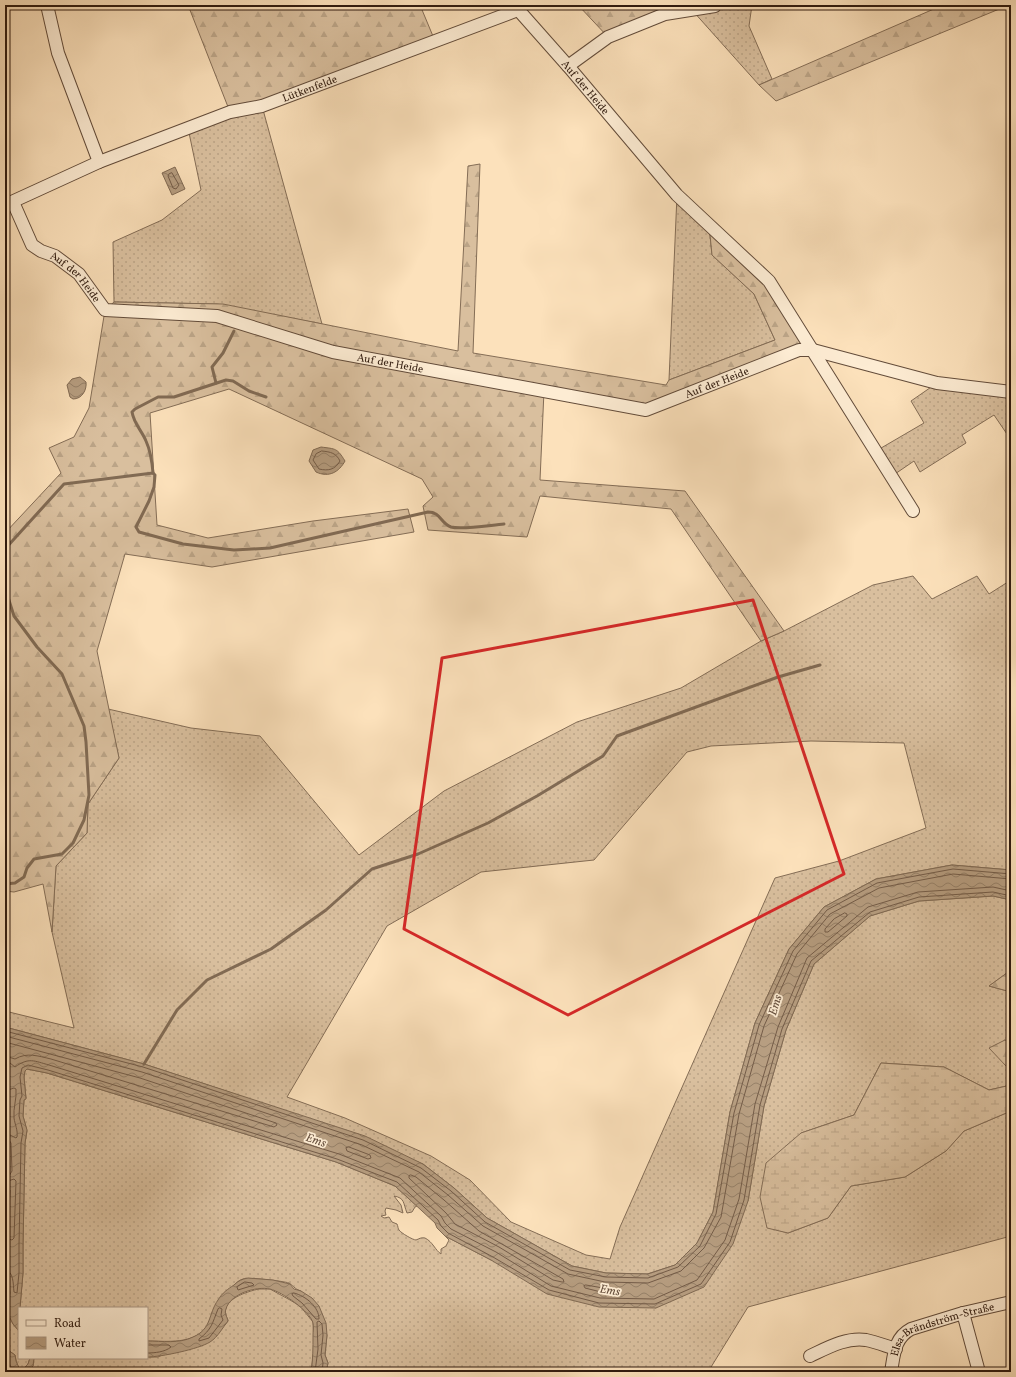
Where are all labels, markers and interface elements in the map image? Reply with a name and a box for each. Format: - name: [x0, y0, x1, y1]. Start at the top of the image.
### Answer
- street label: Auf der Heide: [557, 57, 612, 119]
- street label: Lütkenfelde: [281, 72, 340, 107]
- street label: Auf der Heide: [48, 249, 103, 306]
- street label: Auf der Heide: [356, 351, 425, 378]
- street label: Auf der Heide: [683, 364, 751, 403]
- water label: Ems: [765, 993, 787, 1018]
- water label: Ems: [303, 1130, 329, 1152]
- water label: Ems: [598, 1281, 622, 1301]
- street label: Elsa-Brändström-Straße: [888, 1300, 996, 1358]
- legend: [18, 1307, 148, 1359]
- text: Road: [54, 1316, 81, 1332]
- text: Water: [54, 1336, 86, 1352]

